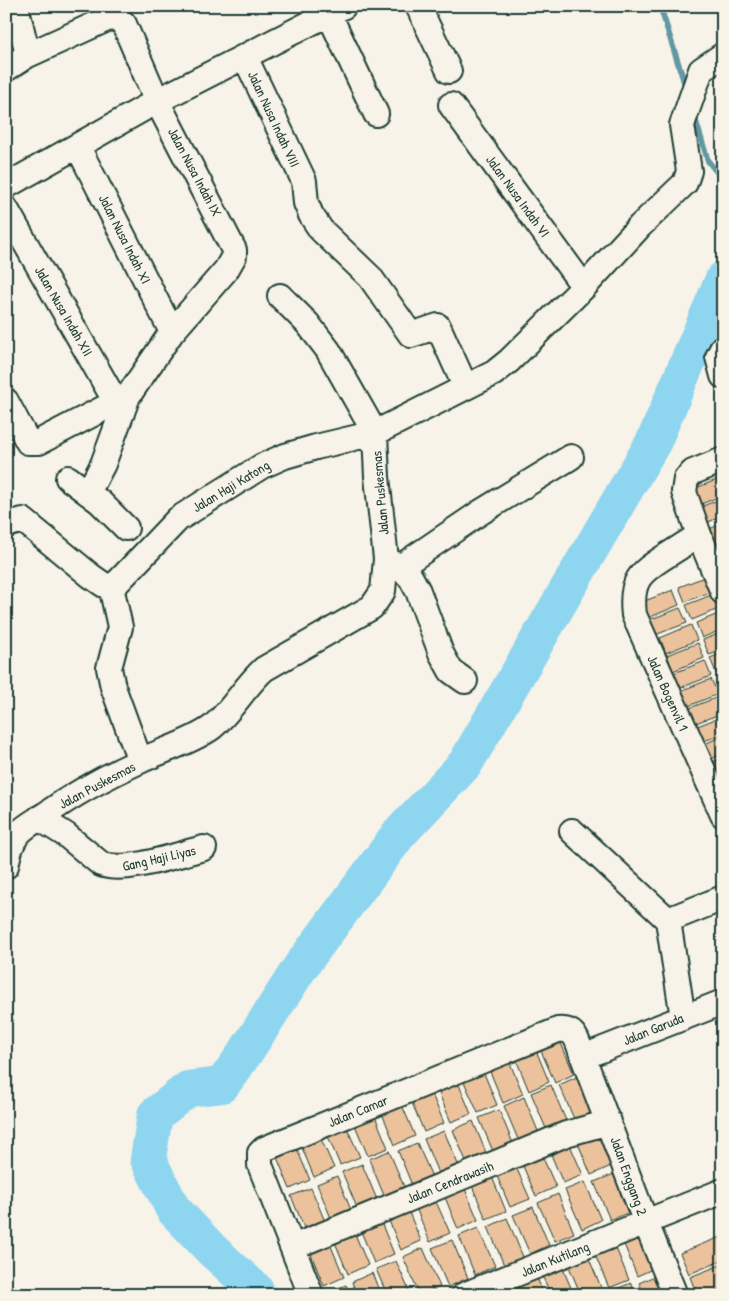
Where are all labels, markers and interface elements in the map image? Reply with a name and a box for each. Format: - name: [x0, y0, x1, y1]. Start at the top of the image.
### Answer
- street label: Jalan Nusa Indah VIII: [244, 68, 305, 170]
- street label: Jalan Nusa Indah IX: [164, 124, 227, 220]
- street label: Jalan Nusa Indah VI: [482, 151, 555, 241]
- street label: Jalan Nusa Indah XI: [95, 191, 156, 287]
- street label: Jalan Nusa Indah XII: [31, 262, 98, 359]
- street label: Jalan Puskesmas: [366, 450, 393, 536]
- street label: Jalan Haji Katong: [189, 455, 273, 517]
- street label: Jalan Bogenvil 1: [642, 652, 694, 734]
- street label: Jalan Puskesmas: [55, 756, 138, 813]
- street label: Gang Haji Liyas: [120, 840, 198, 876]
- street label: Jalan Garuda: [620, 1008, 686, 1049]
- street label: Jalan Camar: [325, 1090, 391, 1131]
- street label: Jalan Enggang 2: [606, 1134, 653, 1218]
- street label: Jalan Cendrawasih: [404, 1156, 496, 1208]
- street label: Jalan Kutilang: [518, 1236, 592, 1282]

